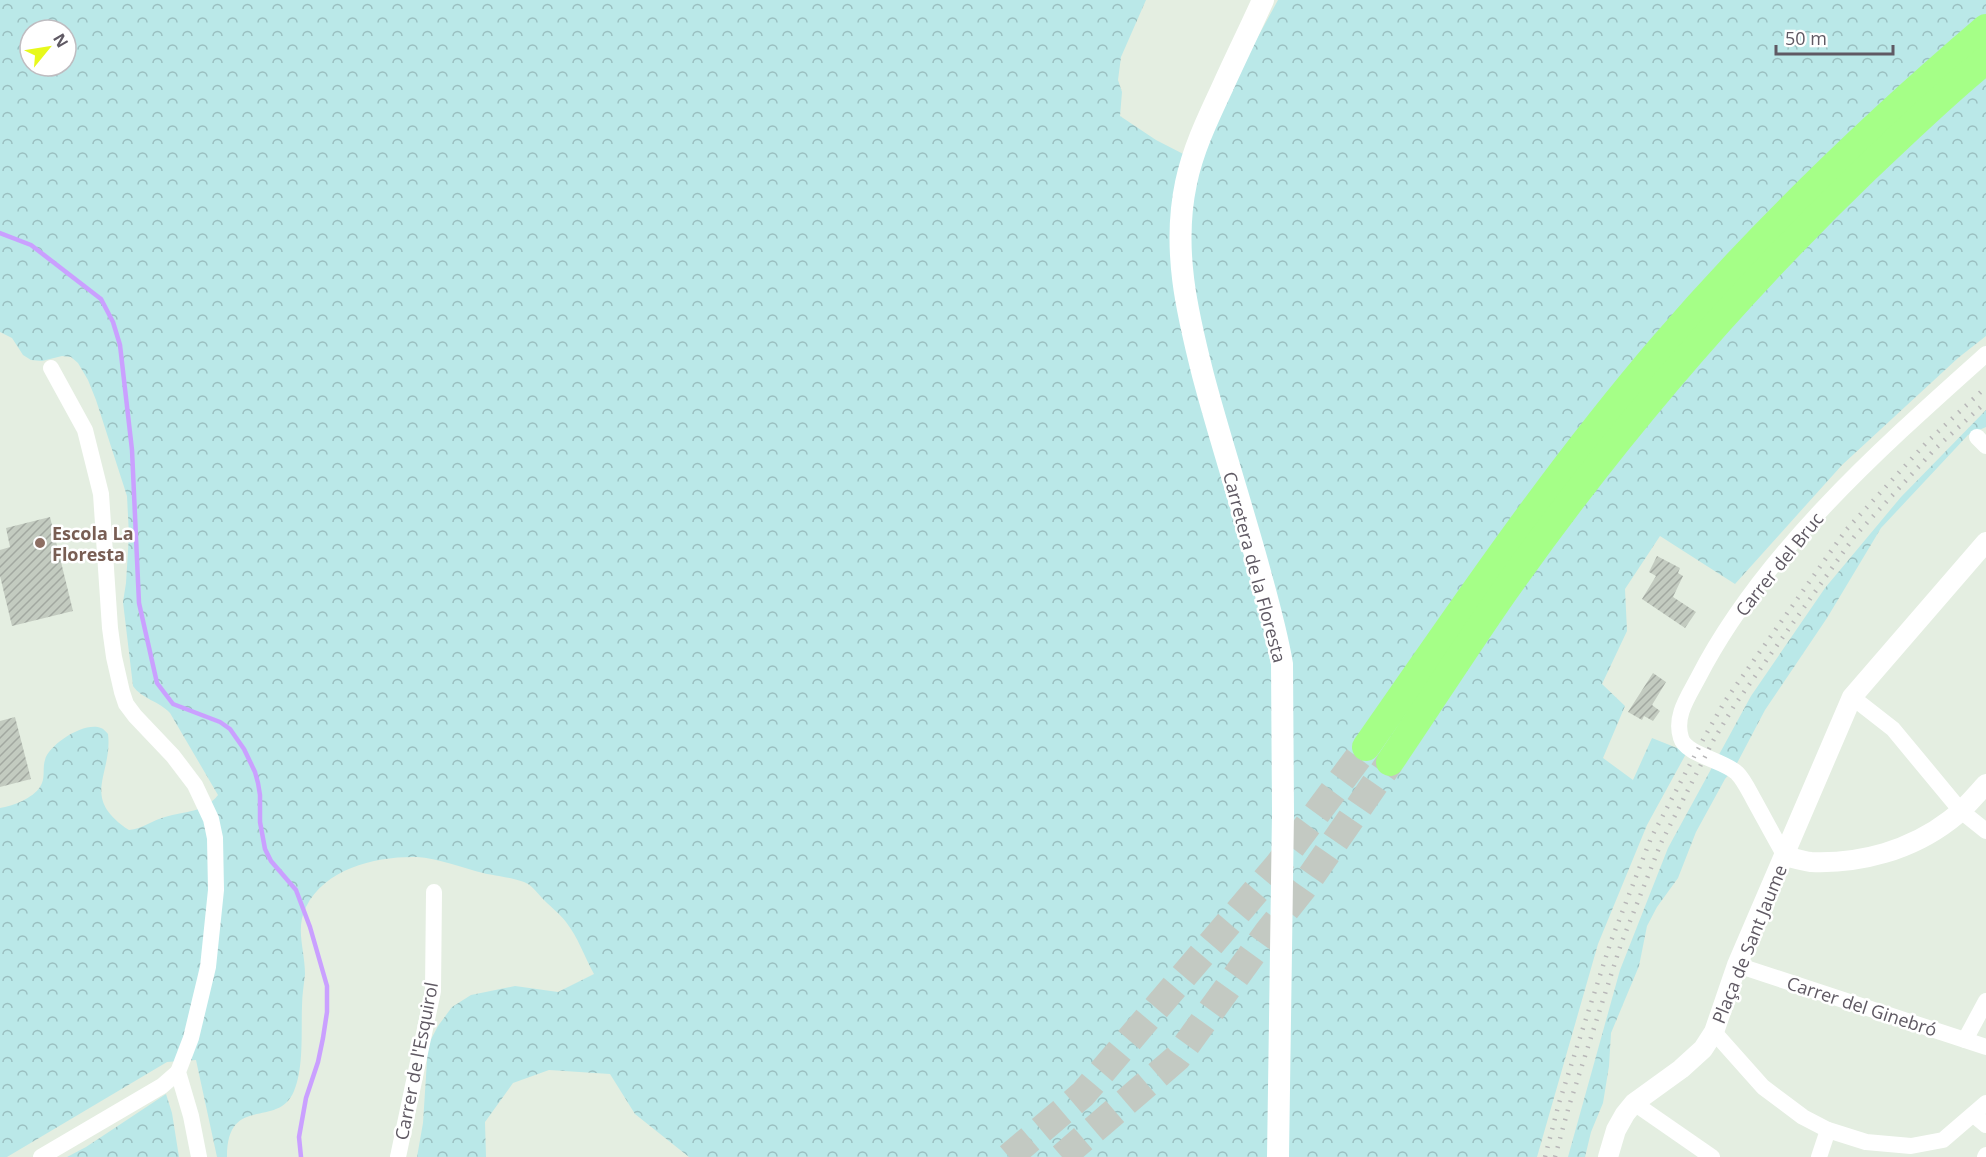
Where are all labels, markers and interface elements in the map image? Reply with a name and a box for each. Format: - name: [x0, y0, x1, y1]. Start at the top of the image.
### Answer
- north arrow: [18, 18, 78, 78]
- scale bar: [1776, 18, 1893, 56]
- text: 50 m: [1785, 26, 1827, 50]
- text: N: [48, 29, 74, 52]
- street label: Carretera de la Floresta: [1218, 469, 1292, 665]
- street label: Carrer del Bruc: [1730, 507, 1829, 621]
- place label: Escola La Floresta: [52, 521, 134, 566]
- marker: Escola La Floresta: [33, 536, 47, 550]
- street label: Plaça de Sant Jaume: [1706, 861, 1792, 1027]
- street label: Carrer del Ginebró: [1784, 970, 1940, 1042]
- street label: Carrer de l'Esquirol: [389, 980, 443, 1142]

